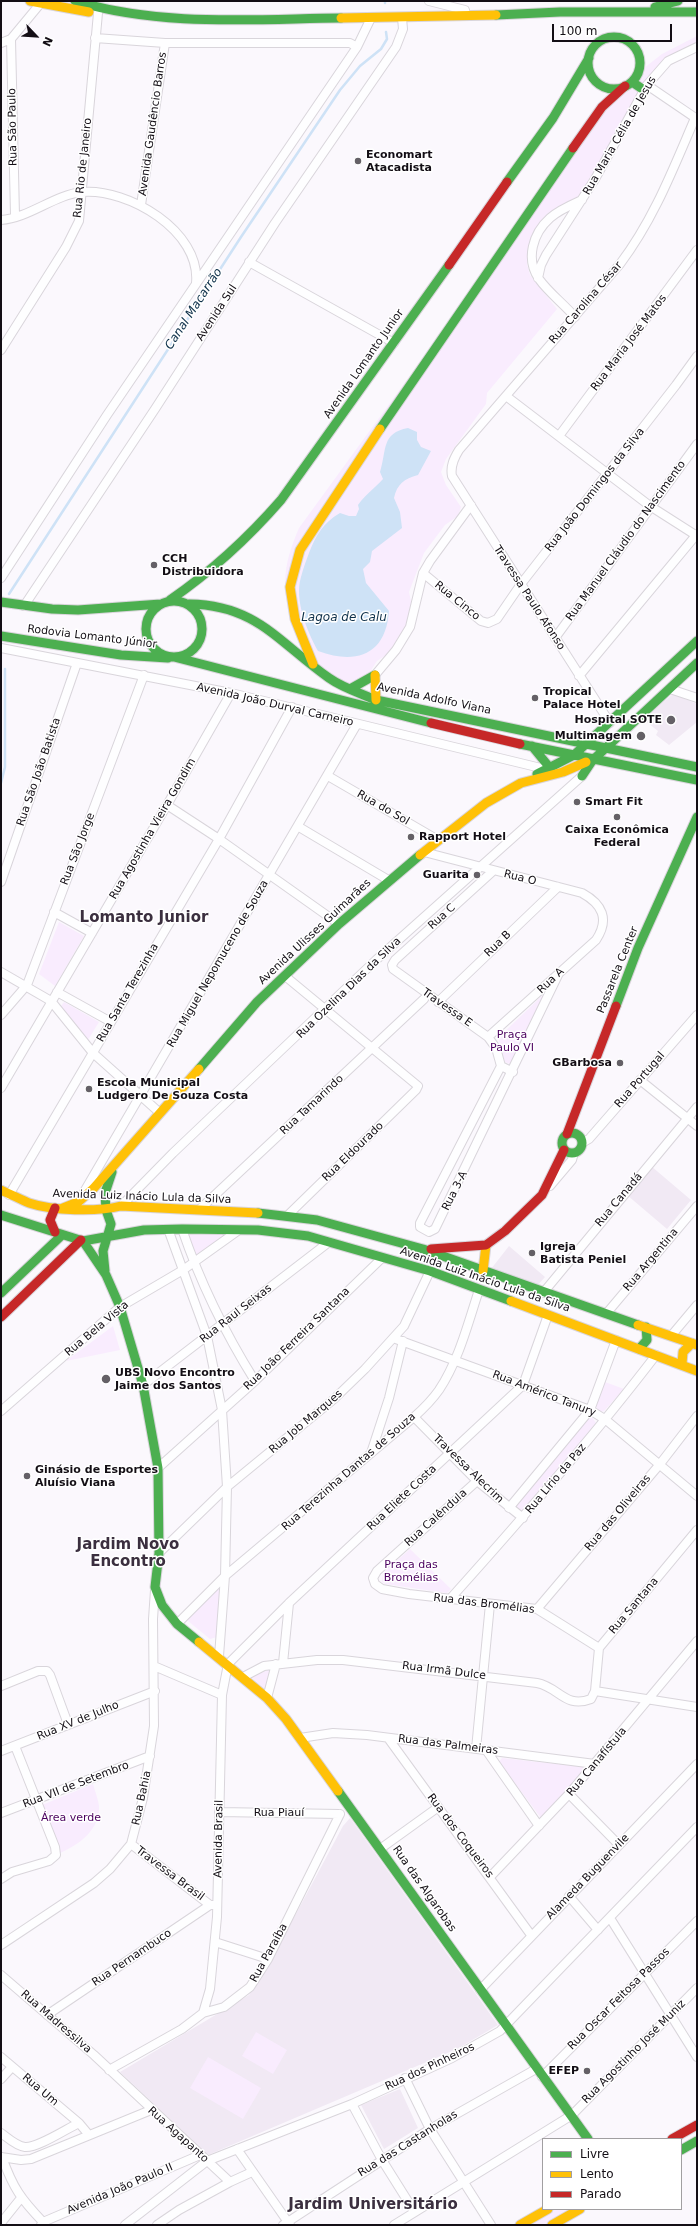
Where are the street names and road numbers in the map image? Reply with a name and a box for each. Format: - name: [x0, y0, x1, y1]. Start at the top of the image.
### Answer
- street label: Avenida Gaudêncio Barros: [136, 51, 170, 197]
- street label: Rua Maria Célia de Jesus: [581, 74, 659, 198]
- street label: Rua São Paulo: [6, 88, 20, 166]
- street label: Rua Rio de Janeiro: [71, 117, 95, 219]
- street label: Rua Carolina César: [547, 259, 625, 347]
- street label: Avenida Sul: [194, 282, 240, 344]
- street label: Rua Maria José Matos: [588, 292, 670, 394]
- street label: Avenida Lomanto Junior: [321, 307, 407, 421]
- street label: Rua João Domingos da Silva: [542, 425, 648, 555]
- street label: Rua Manuel Cláudio do Nascimento: [563, 458, 689, 624]
- street label: Travessa Paulo Afonso: [490, 543, 568, 653]
- street label: Rua Cinco: [432, 579, 482, 623]
- street label: Rodovia Lomanto Júnior: [26, 622, 158, 652]
- street label: Avenida João Durval Carneiro: [195, 680, 355, 730]
- street label: Avenida Adolfo Viana: [376, 680, 492, 718]
- street label: Rua São João Batista: [14, 716, 64, 828]
- street label: Rua Agostinha Vieira Gondim: [107, 756, 199, 902]
- street label: Rua do Sol: [354, 788, 412, 828]
- street label: Rua São Jorge: [58, 811, 98, 887]
- street label: Rua O: [502, 868, 538, 888]
- street label: Avenida Ulisses Guimarães: [256, 876, 374, 988]
- street label: Rua Miguel Nepomuceno de Souza: [165, 878, 271, 1050]
- street label: Rua C: [426, 901, 458, 933]
- street label: Passarela Center: [595, 925, 641, 1015]
- street label: Rua B: [482, 928, 514, 960]
- street label: Rua Ozelina Dias da Silva: [294, 935, 404, 1041]
- street label: Rua Santa Terezinha: [94, 941, 162, 1045]
- street label: Rua A: [535, 965, 567, 997]
- street label: Travessa E: [419, 986, 475, 1030]
- street label: Rua Portugal: [612, 1049, 668, 1111]
- street label: Rua Tamarindo: [278, 1072, 346, 1138]
- street label: Rua Eldourado: [320, 1119, 386, 1185]
- street label: Rua 3-A: [439, 1169, 471, 1213]
- street label: Rua Canadá: [593, 1170, 645, 1230]
- street label: Avenida Luiz Inácio Lula da Silva: [52, 1187, 232, 1207]
- street label: Rua Argentina: [621, 1226, 681, 1294]
- street label: Avenida Luiz Inácio Lula da Silva: [398, 1245, 572, 1315]
- street label: Rua Raul Seixas: [197, 1282, 275, 1346]
- street label: Rua João Ferreira Santana: [241, 1285, 353, 1393]
- street label: Rua Bela Vista: [62, 1299, 132, 1359]
- street label: Rua Américo Tanury: [490, 1368, 598, 1420]
- street label: Rua Job Marques: [267, 1387, 345, 1457]
- street label: Rua Terezinha Dantas de Souza: [279, 1410, 419, 1534]
- street label: Travessa Alecrim: [430, 1432, 506, 1506]
- street label: Rua Lírio da Paz: [523, 1441, 589, 1517]
- street label: Rua Eliete Costa: [365, 1462, 439, 1534]
- street label: Rua das Oliveiras: [582, 1472, 654, 1554]
- street label: Rua Calêndula: [402, 1487, 470, 1549]
- street label: Rua Santana: [607, 1575, 661, 1637]
- street label: Rua das Bromélias: [433, 1591, 535, 1617]
- street label: Rua Irmã Dulce: [401, 1659, 487, 1683]
- street label: Rua XV de Julho: [35, 1699, 121, 1743]
- street label: Rua Canafístula: [564, 1725, 630, 1799]
- street label: Rua das Palmeiras: [397, 1732, 499, 1758]
- street label: Rua VII de Setembro: [21, 1759, 131, 1811]
- street label: Rua Bahia: [130, 1770, 154, 1826]
- street label: Rua dos Coqueiros: [424, 1791, 496, 1881]
- street label: Avenida Brasil: [212, 1800, 226, 1878]
- street label: Rua Piauí: [254, 1806, 304, 1820]
- street label: Alameda Buguenvile: [544, 1832, 632, 1922]
- street label: Rua das Algarobas: [389, 1843, 459, 1935]
- street label: Travessa Brasil: [133, 1844, 207, 1904]
- street label: Rua Paraíba: [247, 1921, 291, 1985]
- street label: Rua Pernambuco: [90, 1927, 174, 1989]
- street label: Rua Oscar Feitosa Passos: [565, 1945, 673, 2053]
- street label: Rua Madressilva: [18, 1988, 94, 2056]
- street label: Rua Agostinho José Muniz: [579, 1997, 689, 2107]
- street label: Rua dos Pinheiros: [383, 2040, 477, 2094]
- street label: Rua Um: [19, 2071, 61, 2109]
- street label: Rua Agapanto: [145, 2104, 211, 2166]
- street label: Rua das Castanholas: [356, 2108, 460, 2180]
- street label: Avenida João Paulo II: [65, 2161, 175, 2217]

